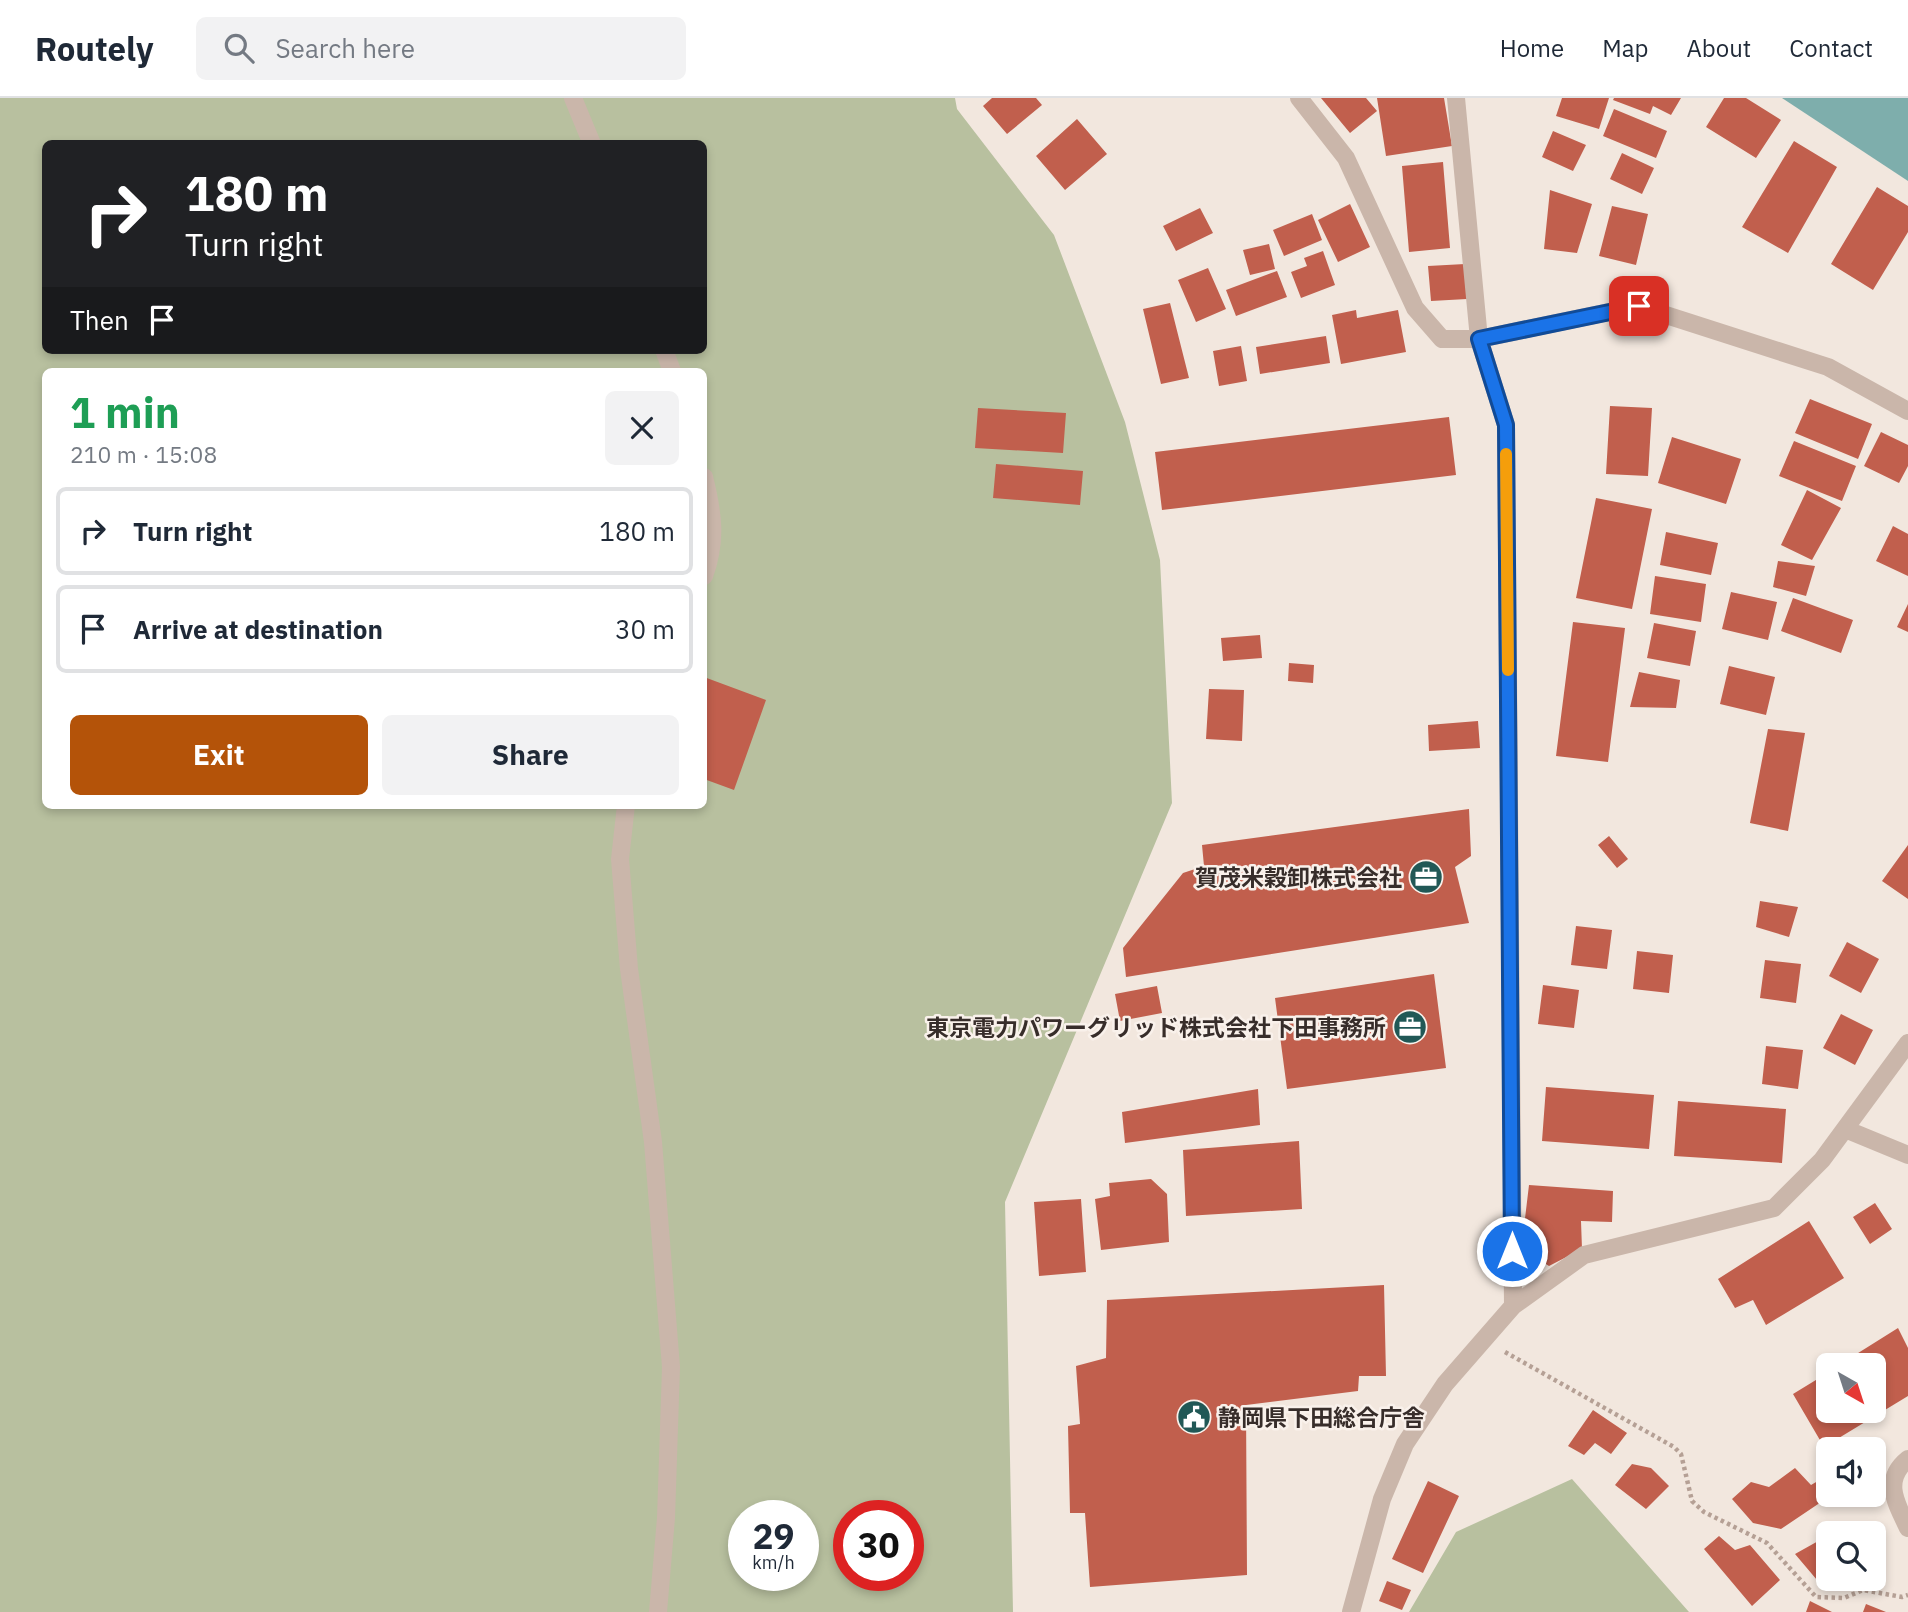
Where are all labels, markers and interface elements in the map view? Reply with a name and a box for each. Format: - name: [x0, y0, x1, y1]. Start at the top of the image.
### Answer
- search box: [196, 17, 686, 80]
- text: Routely: [35, 27, 154, 70]
- icon: search: [220, 29, 258, 67]
- text: Search here: [276, 31, 415, 65]
- text: Home: [1500, 32, 1564, 64]
- text: Map: [1602, 32, 1648, 64]
- text: About: [1686, 32, 1751, 64]
- text: Contact: [1789, 32, 1873, 64]
- text: 180 m: [185, 161, 329, 224]
- icon: right: [70, 168, 161, 259]
- text: Turn right: [185, 223, 323, 265]
- pin: [1609, 276, 1669, 336]
- icon: arrive: [1620, 287, 1658, 325]
- icon: arrive: [143, 301, 181, 339]
- text: Then: [70, 303, 129, 337]
- text: 1 min: [70, 385, 180, 440]
- button: close: [605, 391, 679, 465]
- text: 210 m · 15:08: [70, 439, 217, 469]
- icon: right: [74, 512, 112, 550]
- text: Turn right: [133, 514, 252, 548]
- text: 180 m: [599, 514, 675, 548]
- icon: arrive: [74, 610, 112, 648]
- text: Arrive at destination: [133, 612, 383, 646]
- text: 30 m: [615, 612, 675, 646]
- button: Exit: [70, 715, 368, 795]
- button: Share: [382, 715, 679, 795]
- office icon: 賀茂米穀卸株式会社: [1407, 858, 1445, 896]
- place label: 賀茂米穀卸株式会社: [1195, 862, 1402, 892]
- office icon: 東京電力パワーグリッド株式会社下田事務所: [1391, 1008, 1429, 1046]
- place label: 東京電力パワーグリッド株式会社下田事務所: [926, 1012, 1386, 1042]
- position arrow: [1475, 1214, 1549, 1288]
- north arrow: [1816, 1353, 1886, 1423]
- map controls: [1816, 1353, 1886, 1591]
- public building icon: 静岡県下田総合庁舎: [1175, 1398, 1213, 1436]
- place label: 静岡県下田総合庁舎: [1218, 1402, 1425, 1432]
- button: sound: [1816, 1437, 1886, 1507]
- speed limit sign: 30: [833, 1500, 924, 1591]
- text: 29: [752, 1513, 795, 1559]
- button: search: [1816, 1521, 1886, 1591]
- text: km/h: [752, 1551, 795, 1574]

